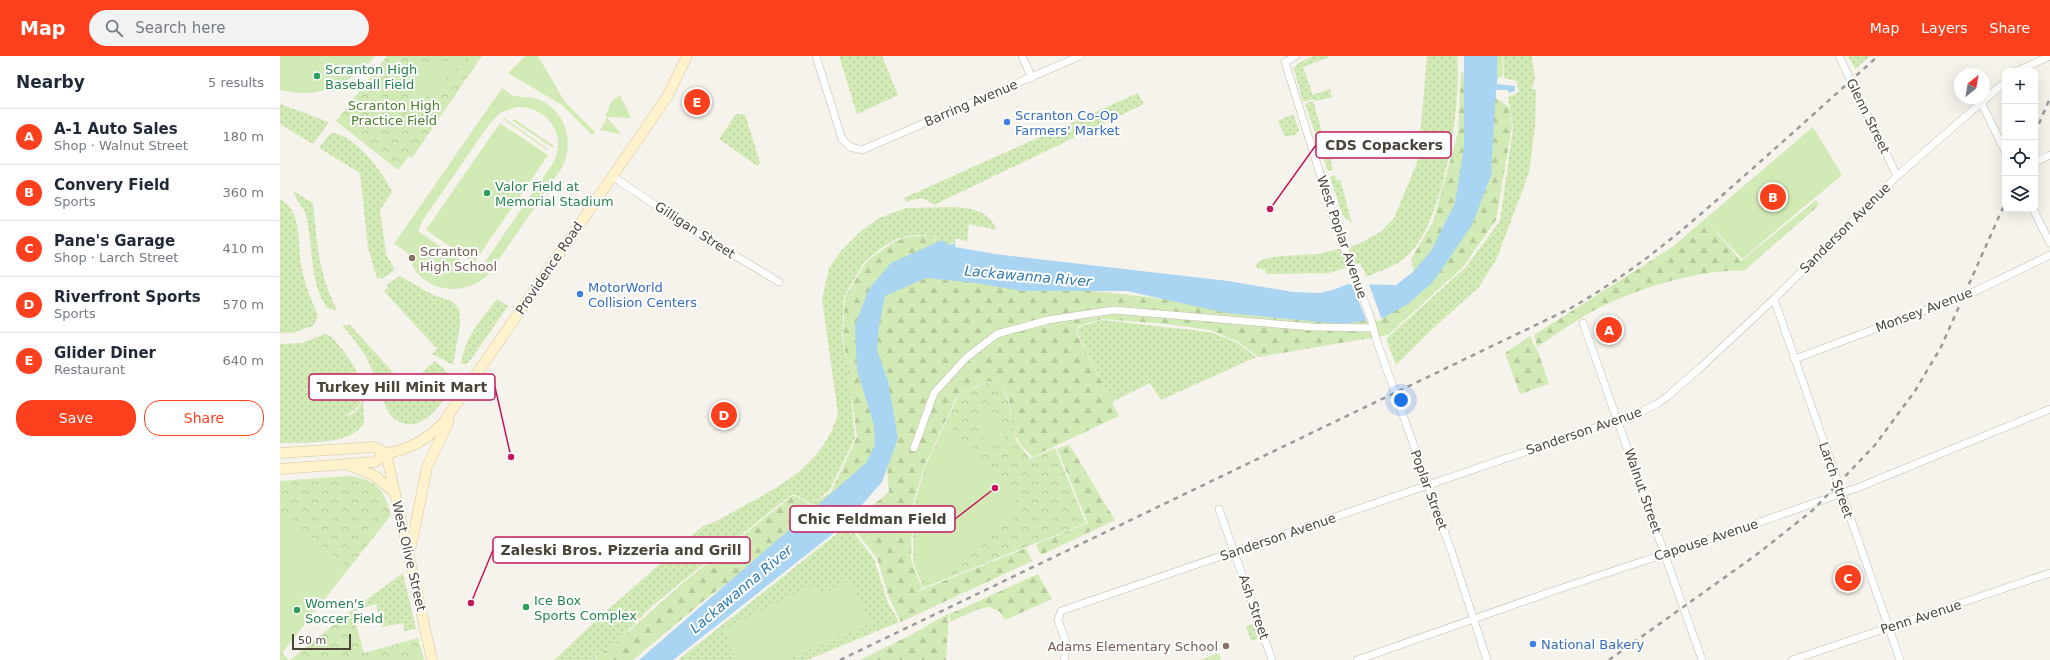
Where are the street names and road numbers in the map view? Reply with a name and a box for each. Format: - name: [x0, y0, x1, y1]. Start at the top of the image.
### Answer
- street label: Glenn Street: [1843, 76, 1893, 156]
- street label: Barring Avenue: [922, 77, 1020, 129]
- street label: West Poplar Avenue: [1314, 174, 1370, 300]
- street label: Sanderson Avenue: [1797, 180, 1893, 276]
- street label: Gilligan Street: [652, 198, 738, 262]
- street label: Providence Road: [512, 219, 586, 317]
- street label: Monsey Avenue: [1874, 285, 1974, 335]
- street label: Sanderson Avenue: [1524, 404, 1644, 458]
- street label: Larch Street: [1816, 440, 1856, 520]
- street label: Walnut Street: [1621, 447, 1665, 535]
- street label: Poplar Street: [1408, 448, 1450, 532]
- street label: West Olive Street: [389, 499, 429, 613]
- street label: Sanderson Avenue: [1218, 510, 1338, 564]
- street label: Capouse Avenue: [1652, 516, 1760, 564]
- street label: Ash Street: [1236, 573, 1272, 641]
- street label: Penn Avenue: [1879, 597, 1963, 637]

